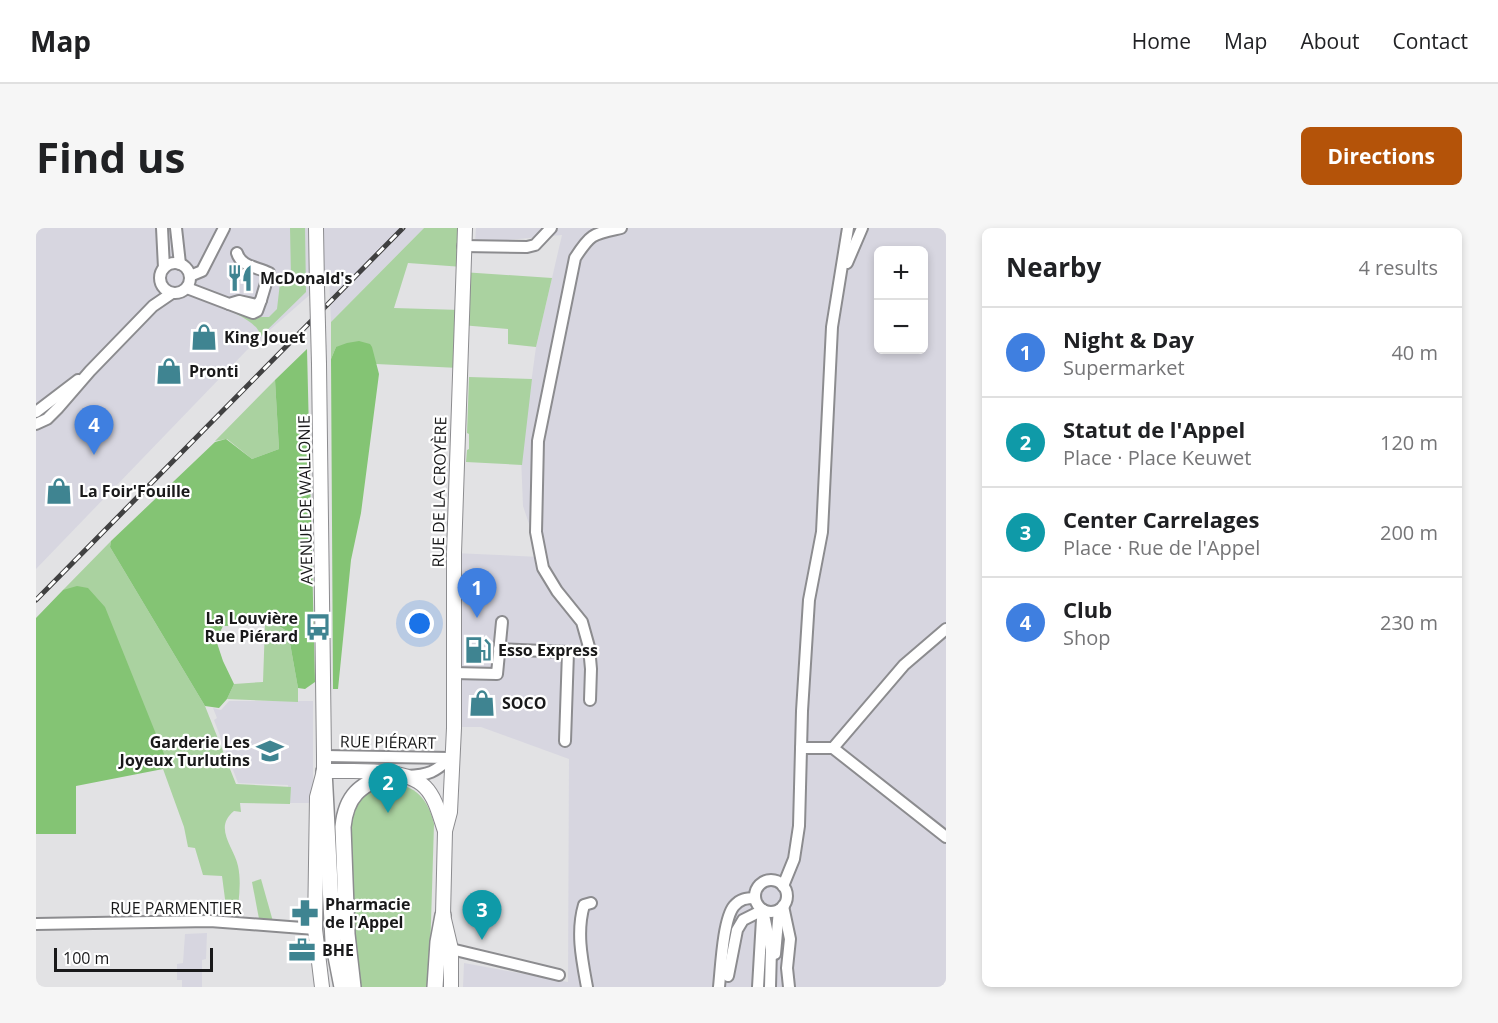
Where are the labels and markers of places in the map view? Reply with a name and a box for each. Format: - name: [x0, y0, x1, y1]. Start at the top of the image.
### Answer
- restaurant icon: McDonald's: [225, 263, 255, 293]
- place label: McDonald's: [260, 267, 353, 289]
- shop icon: King Jouet: [189, 322, 219, 352]
- place label: King Jouet: [224, 326, 305, 348]
- shop icon: Pronti: [154, 356, 184, 386]
- place label: Pronti: [189, 360, 239, 382]
- pin: 4: [74, 406, 114, 455]
- shop icon: La Foir'Fouille: [44, 476, 74, 506]
- place label: La Foir'Fouille: [79, 480, 190, 502]
- pin: 1: [458, 568, 496, 618]
- place label: La Louvière Rue Piérard: [205, 607, 298, 647]
- bus stop icon: La Louvière Rue Piérard: [303, 612, 333, 642]
- fuel station icon: Esso Express: [463, 635, 493, 665]
- place label: Esso Express: [498, 639, 598, 661]
- shop icon: SOCO: [467, 688, 497, 718]
- place label: SOCO: [502, 692, 546, 714]
- place label: Garderie Les Joyeux Turlutins: [118, 731, 250, 771]
- school or university icon: Garderie Les Joyeux Turlutins: [255, 736, 285, 766]
- pin: 2: [368, 764, 408, 813]
- pin: 3: [462, 890, 502, 940]
- place label: Pharmacie de l'Appel: [325, 893, 410, 933]
- pharmacy icon: Pharmacie de l'Appel: [290, 898, 320, 928]
- office icon: BHE: [287, 935, 317, 965]
- place label: BHE: [322, 939, 354, 961]

